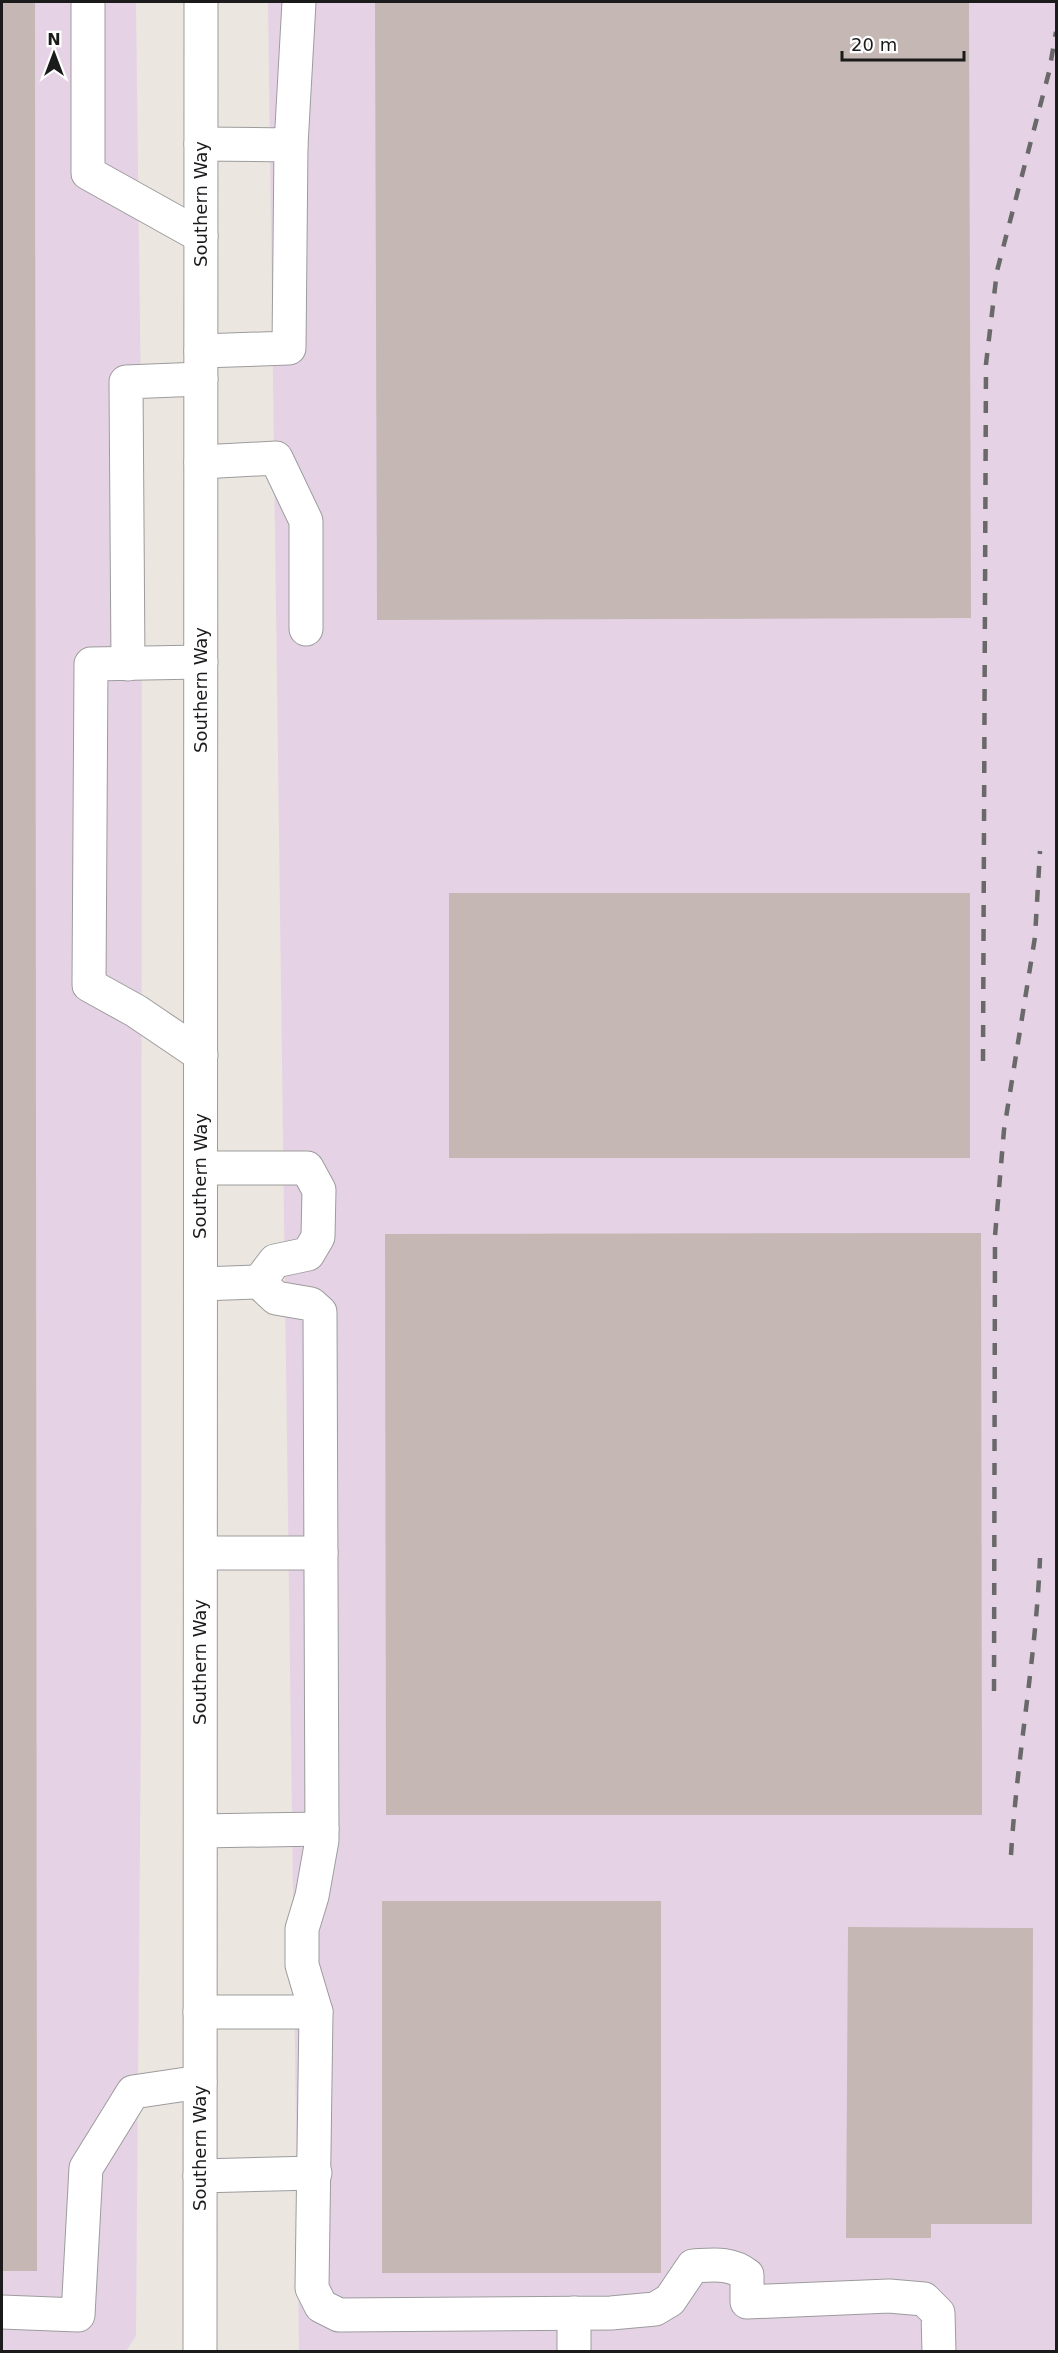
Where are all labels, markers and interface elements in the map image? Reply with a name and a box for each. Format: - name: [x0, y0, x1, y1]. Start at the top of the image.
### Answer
- north arrow: [24, 24, 84, 84]
- scale bar: [842, 24, 964, 62]
- text: N: [47, 30, 61, 49]
- text: 20 m: [851, 34, 897, 55]
- street label: Southern Way: [190, 141, 211, 267]
- street label: Southern Way: [190, 627, 211, 753]
- street label: Southern Way: [189, 1113, 211, 1239]
- street label: Southern Way: [189, 1599, 210, 1725]
- street label: Southern Way: [189, 2085, 210, 2211]

